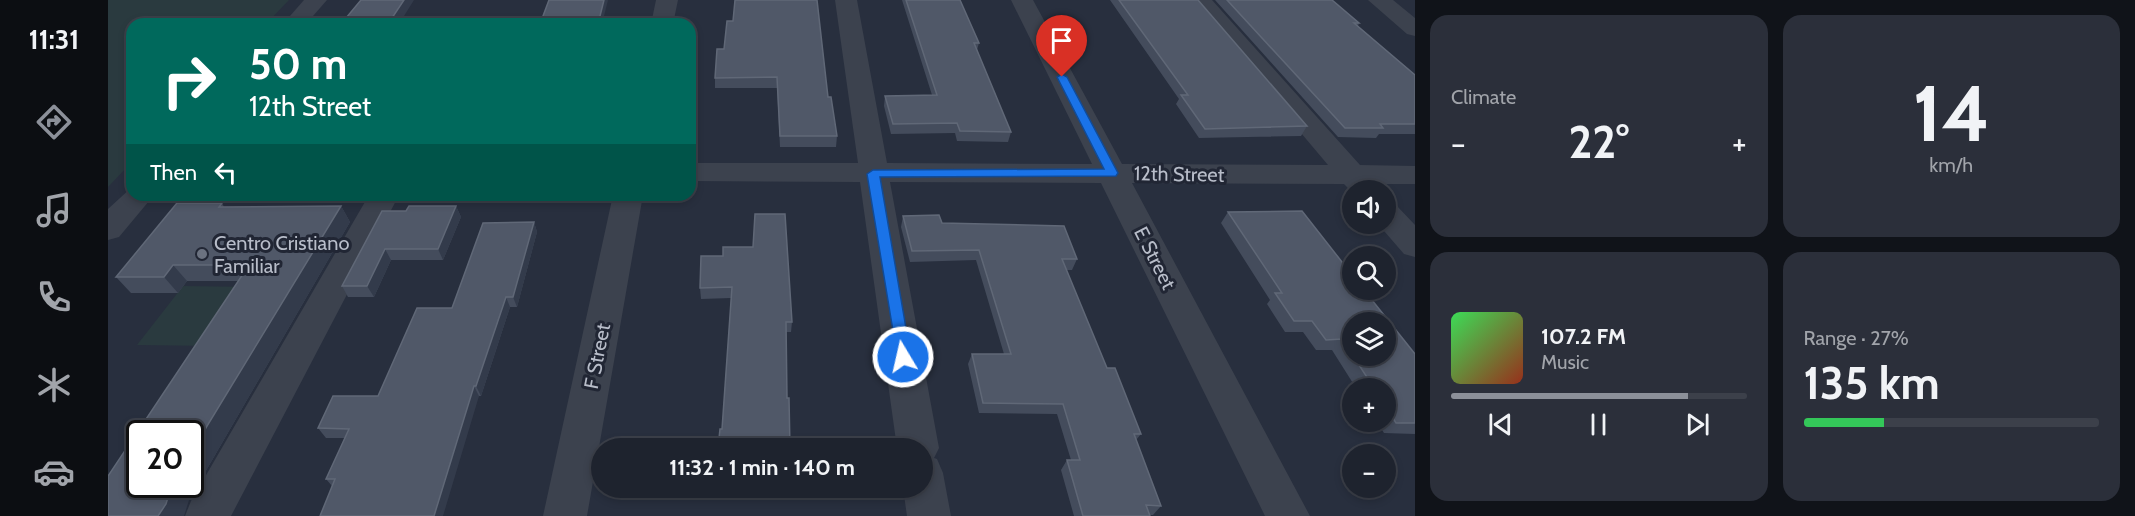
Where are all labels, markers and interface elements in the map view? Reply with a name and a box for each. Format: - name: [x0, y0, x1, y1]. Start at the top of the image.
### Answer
- pin: [1036, 15, 1087, 77]
- text: 11:31: [29, 23, 79, 56]
- icon: arrive: [1045, 24, 1078, 57]
- text: 50 m: [249, 38, 347, 90]
- icon: right: [150, 42, 228, 120]
- text: 14: [1913, 66, 1990, 161]
- text: Climate: [1451, 85, 1516, 109]
- text: 12th Street: [249, 90, 371, 123]
- icon: directions: [33, 101, 75, 143]
- text: 22°: [1568, 115, 1629, 169]
- text: −: [1451, 123, 1466, 163]
- text: +: [1732, 123, 1747, 163]
- text: km/h: [1929, 153, 1973, 177]
- icon: left: [209, 156, 242, 189]
- text: Then: [150, 159, 197, 186]
- street label: 12th Street: [1134, 161, 1225, 187]
- map controls: [1342, 180, 1396, 498]
- button: sound: [1342, 180, 1396, 234]
- icon: music: [33, 189, 75, 231]
- street label: E Street: [1129, 223, 1181, 294]
- place label: Centro Cristiano Familiar: [214, 231, 349, 278]
- button: search: [1342, 246, 1396, 300]
- marker: Centro Cristiano Familiar: [195, 247, 209, 261]
- icon: phone: [33, 276, 75, 318]
- button: layers: [1342, 312, 1396, 366]
- street label: F Street: [579, 321, 615, 391]
- text: 107.2 FM: [1541, 323, 1626, 350]
- position arrow: [871, 325, 935, 389]
- text: Range · 27%: [1804, 326, 1909, 350]
- text: Music: [1541, 350, 1589, 374]
- text: 135 km: [1804, 356, 1940, 410]
- icon: climate: [33, 364, 75, 406]
- button: +: [1342, 378, 1396, 432]
- icon: previous: [1484, 408, 1517, 441]
- icon: pause: [1582, 408, 1615, 441]
- icon: next: [1681, 408, 1714, 441]
- speed limit sign: 20: [126, 420, 204, 498]
- button: −: [1342, 444, 1396, 498]
- icon: car: [33, 451, 75, 493]
- text: 11:32 · 1 min · 140 m: [669, 454, 855, 481]

